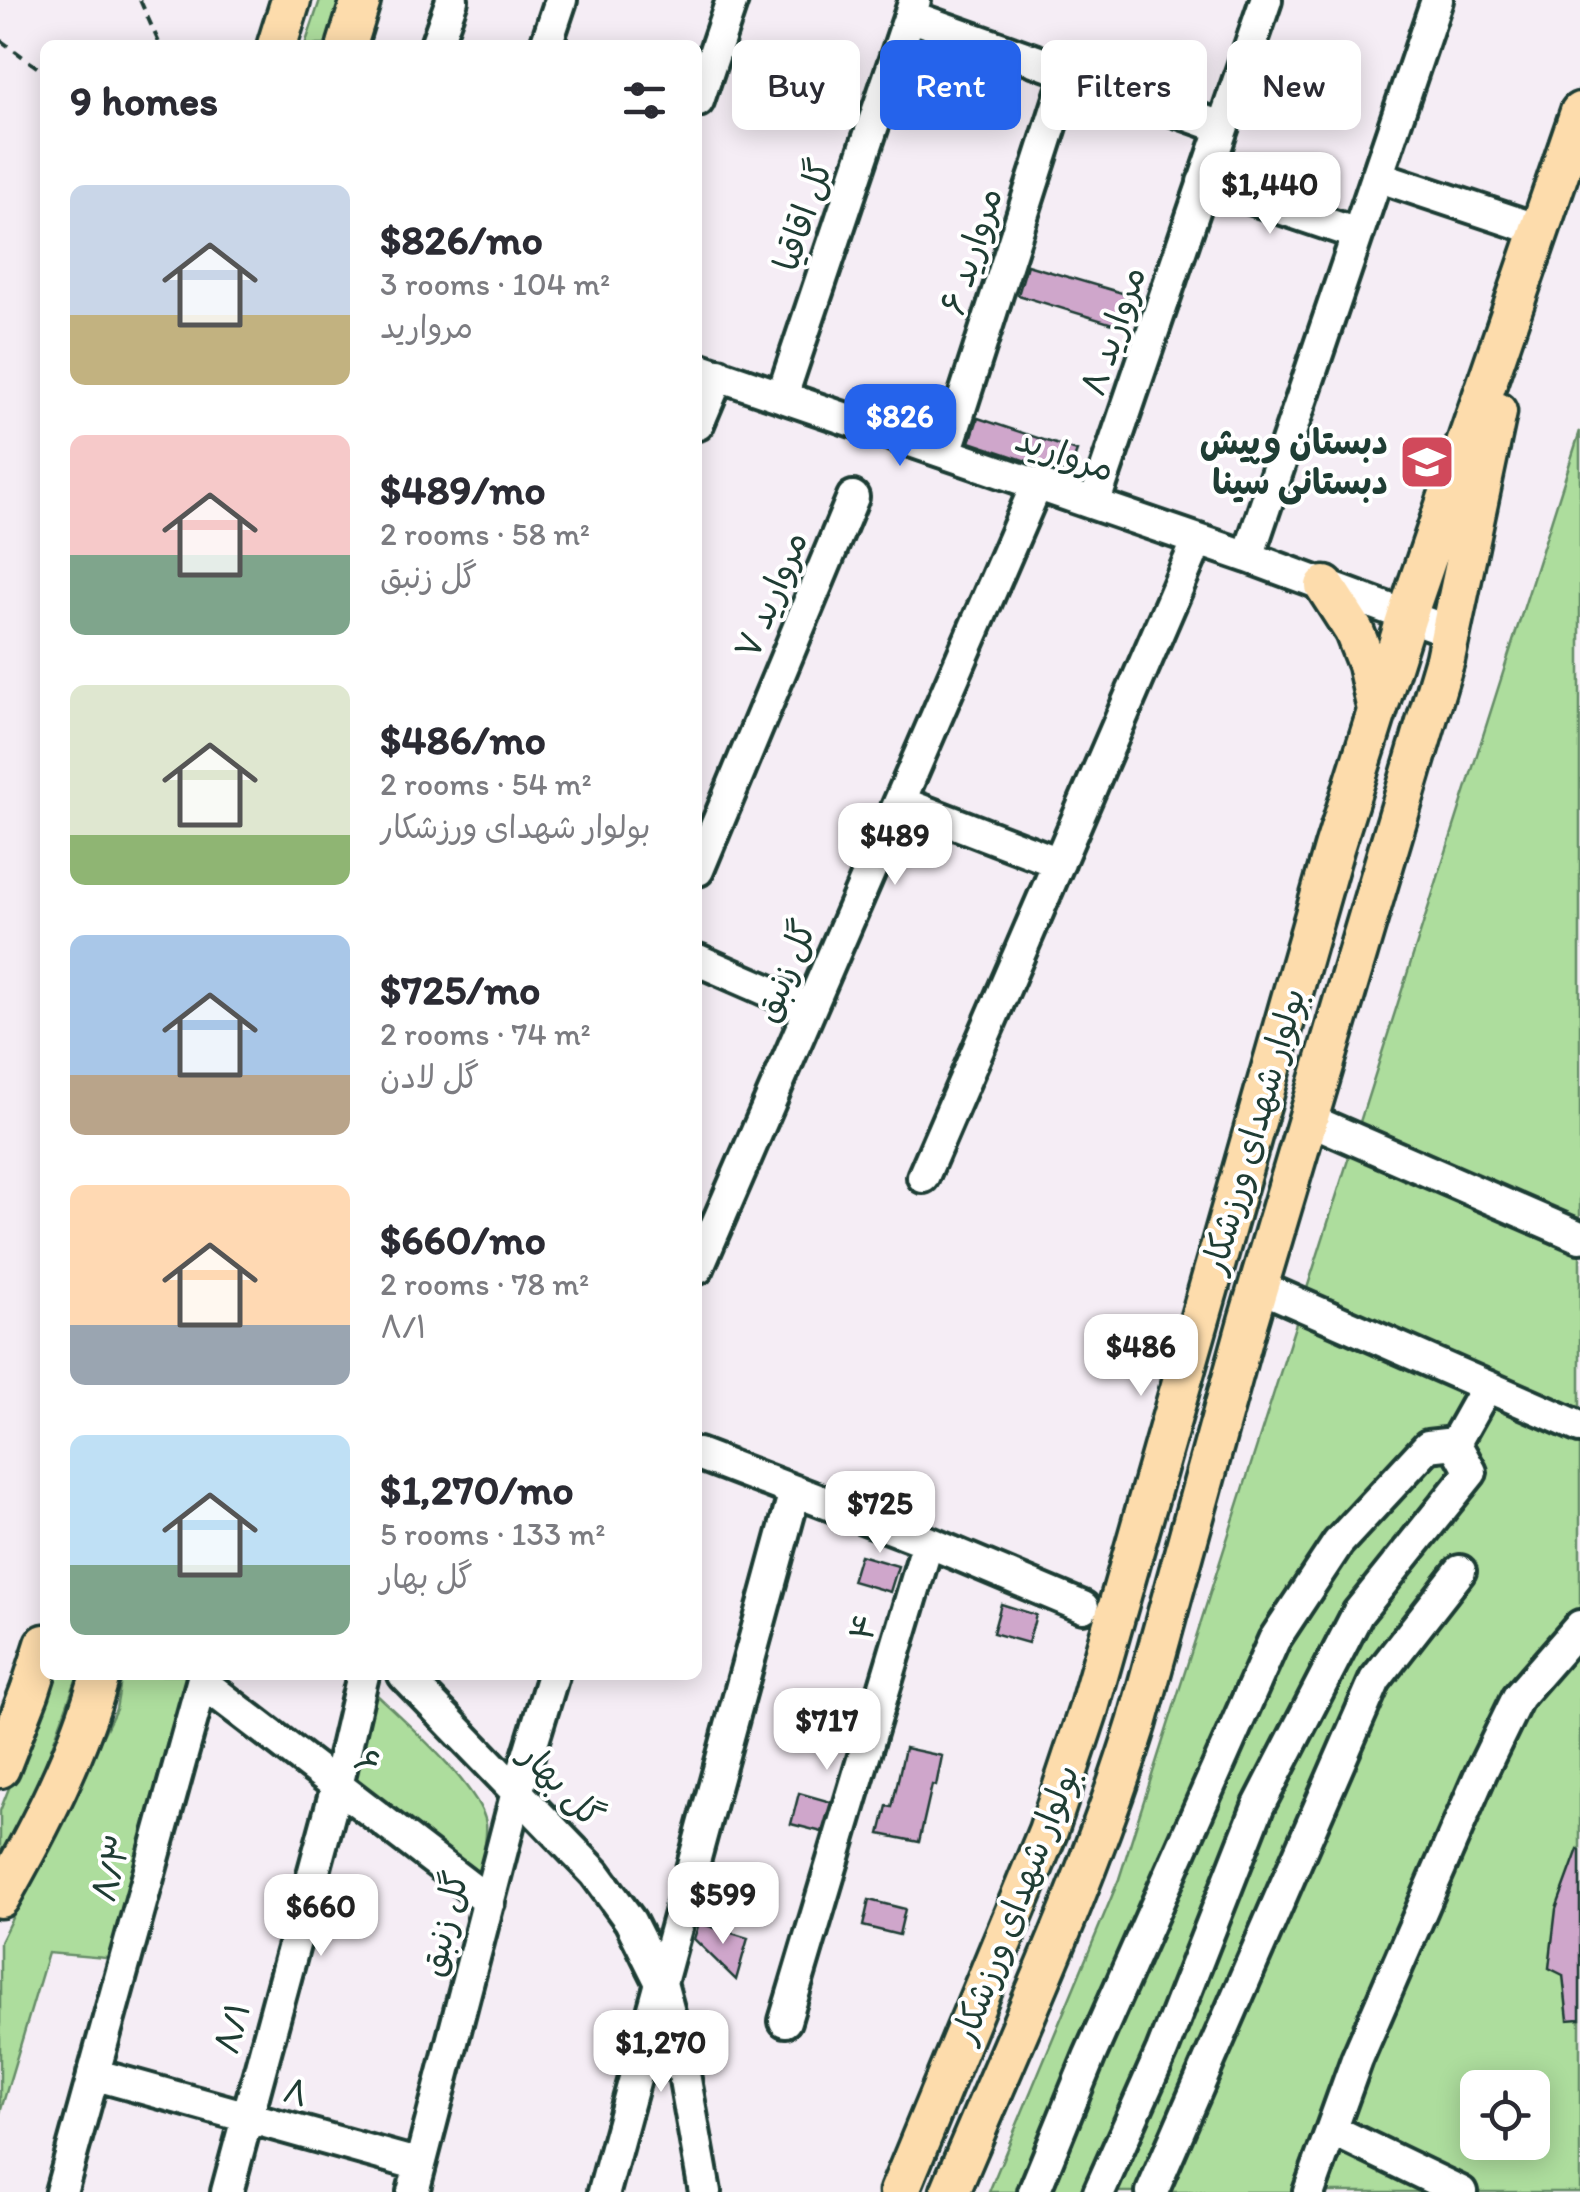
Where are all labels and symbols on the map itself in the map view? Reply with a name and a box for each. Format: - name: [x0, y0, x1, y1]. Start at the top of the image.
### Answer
- pin: $1,440: [1189, 152, 1351, 237]
- street label: گل اقاقیا: [764, 154, 842, 276]
- street label: مروارید ۶: [931, 182, 1011, 320]
- street label: مروارید ۸: [1071, 261, 1155, 401]
- pin: $826: [841, 384, 959, 469]
- street label: مروارید: [1010, 418, 1120, 490]
- place label: دبستان وپیش دبستانی سینا: [1200, 421, 1388, 505]
- school or university icon: دبستان وپیش دبستانی سینا: [1397, 432, 1457, 492]
- street label: مروارید ۷: [725, 525, 817, 665]
- pin: $489: [836, 803, 954, 888]
- street label: گل زنبق: [745, 914, 825, 1028]
- street label: بولوار شهدای ورزشکار: [1192, 983, 1316, 1281]
- pin: $486: [1082, 1314, 1200, 1399]
- pin: $725: [821, 1471, 939, 1556]
- street label: ۴: [839, 1608, 887, 1646]
- pin: $717: [768, 1688, 886, 1773]
- street label: گل بهار: [510, 1732, 612, 1836]
- street label: ۶: [347, 1739, 389, 1785]
- street label: بولوار شهدای ورزشکار: [942, 1758, 1089, 2051]
- street label: ۸/۳: [82, 1830, 140, 1906]
- pin: $599: [664, 1862, 782, 1947]
- street label: گل زنبق: [411, 1867, 477, 1981]
- pin: $660: [262, 1874, 380, 1959]
- street label: ۸/۱: [205, 1997, 259, 2059]
- pin: $1,270: [580, 2010, 742, 2095]
- street label: ۸: [278, 2068, 314, 2116]

